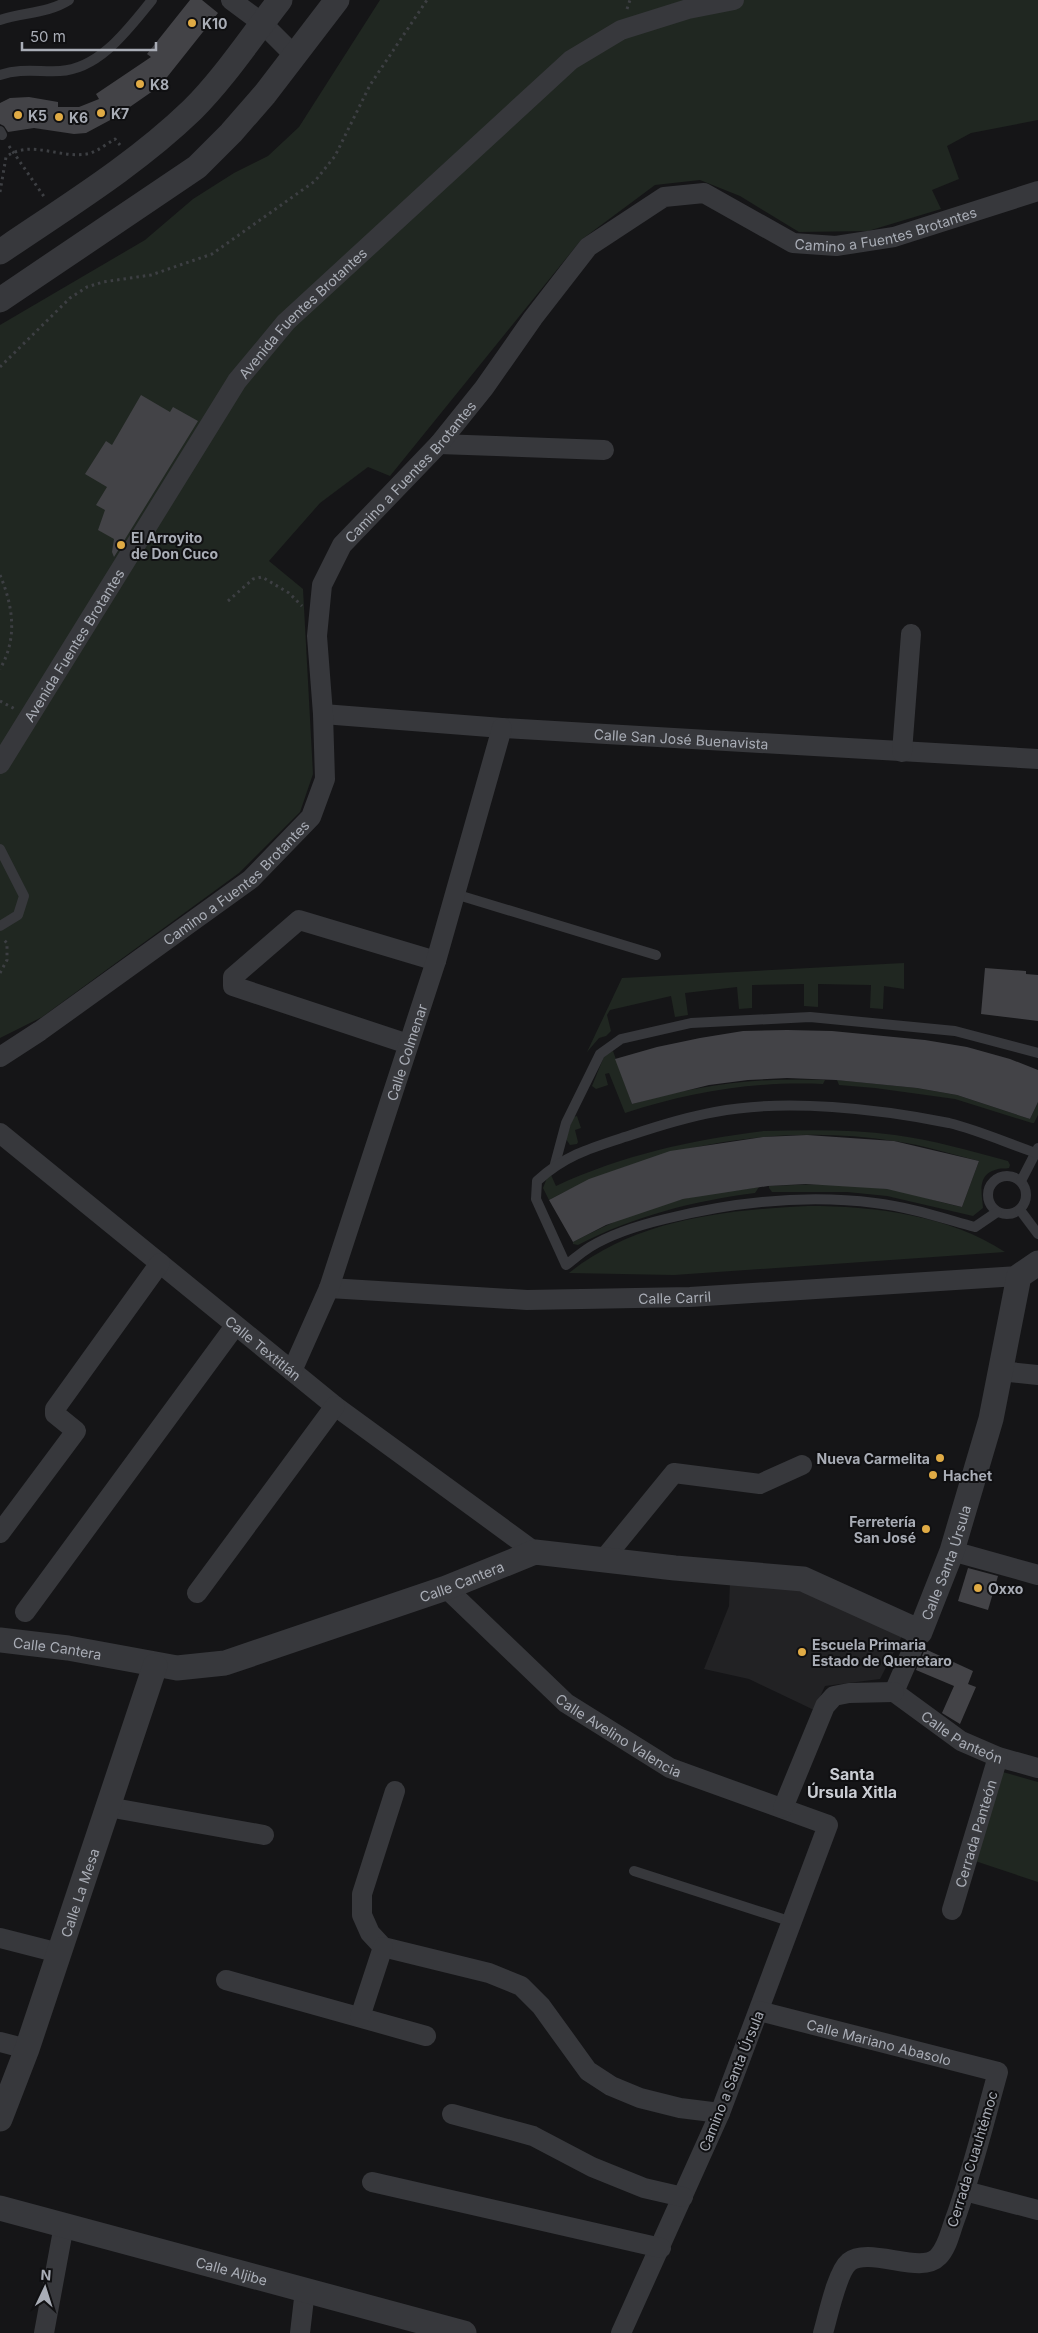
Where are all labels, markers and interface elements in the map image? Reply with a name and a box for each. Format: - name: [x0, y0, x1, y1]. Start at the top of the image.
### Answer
- place label: K10: [202, 15, 228, 32]
- marker: K10: [186, 17, 198, 29]
- scale bar: [22, 20, 156, 52]
- text: 50 m: [30, 27, 66, 46]
- place label: K8: [150, 76, 169, 93]
- marker: K8: [134, 78, 146, 90]
- place label: K7: [111, 105, 129, 122]
- place label: K5: [28, 107, 47, 124]
- marker: K7: [95, 107, 107, 119]
- marker: K5: [12, 109, 24, 121]
- place label: K6: [69, 109, 88, 126]
- marker: K6: [53, 111, 65, 123]
- street label: Camino a Fuentes Brotantes: [794, 203, 979, 255]
- street label: Avenida Fuentes Brotantes: [235, 244, 370, 382]
- street label: Camino a Fuentes Brotantes: [341, 397, 479, 546]
- place label: El Arroyito de Don Cuco: [131, 529, 219, 562]
- marker: El Arroyito de Don Cuco: [115, 539, 127, 551]
- street label: Avenida Fuentes Brotantes: [20, 565, 127, 724]
- street label: Calle San José Buenavista: [593, 725, 769, 752]
- street label: Camino a Fuentes Brotantes: [159, 816, 312, 948]
- street label: Calle Colmenar: [382, 1002, 430, 1103]
- street label: Calle Carril: [638, 1287, 712, 1306]
- street label: Calle Textitlán: [222, 1312, 305, 1384]
- place label: Nueva Carmelita: [817, 1450, 930, 1467]
- marker: Nueva Carmelita: [934, 1452, 946, 1464]
- place label: Hachet: [943, 1467, 992, 1484]
- marker: Hachet: [927, 1469, 939, 1481]
- street label: Calle Santa Úrsula: [917, 1503, 974, 1622]
- place label: Ferretería San José: [849, 1513, 916, 1546]
- marker: Ferretería San José: [920, 1523, 932, 1535]
- street label: Calle Cantera: [417, 1557, 506, 1605]
- place label: Oxxo: [988, 1580, 1024, 1597]
- marker: Oxxo: [972, 1582, 984, 1594]
- street label: Calle Cantera: [12, 1633, 103, 1663]
- place label: Escuela Primaria Estado de Queretaro: [812, 1636, 952, 1669]
- marker: Escuela Primaria Estado de Queretaro: [796, 1646, 808, 1658]
- street label: Calle Avelino Valencia: [552, 1690, 684, 1780]
- street label: Calle Panteón: [918, 1707, 1004, 1766]
- district label: Santa Úrsula Xitla: [807, 1764, 897, 1802]
- street label: Cerrada Panteón: [951, 1777, 999, 1889]
- street label: Calle La Mesa: [57, 1846, 102, 1939]
- street label: Camino a Santa Úrsula: [695, 2008, 767, 2154]
- street label: Calle Mariano Abasolo: [805, 2015, 953, 2068]
- street label: Cerrada Cuauhtémoc: [943, 2089, 1001, 2229]
- street label: Calle Aljibe: [194, 2253, 269, 2288]
- north arrow: [20, 2263, 70, 2313]
- text: N: [40, 2266, 52, 2283]

